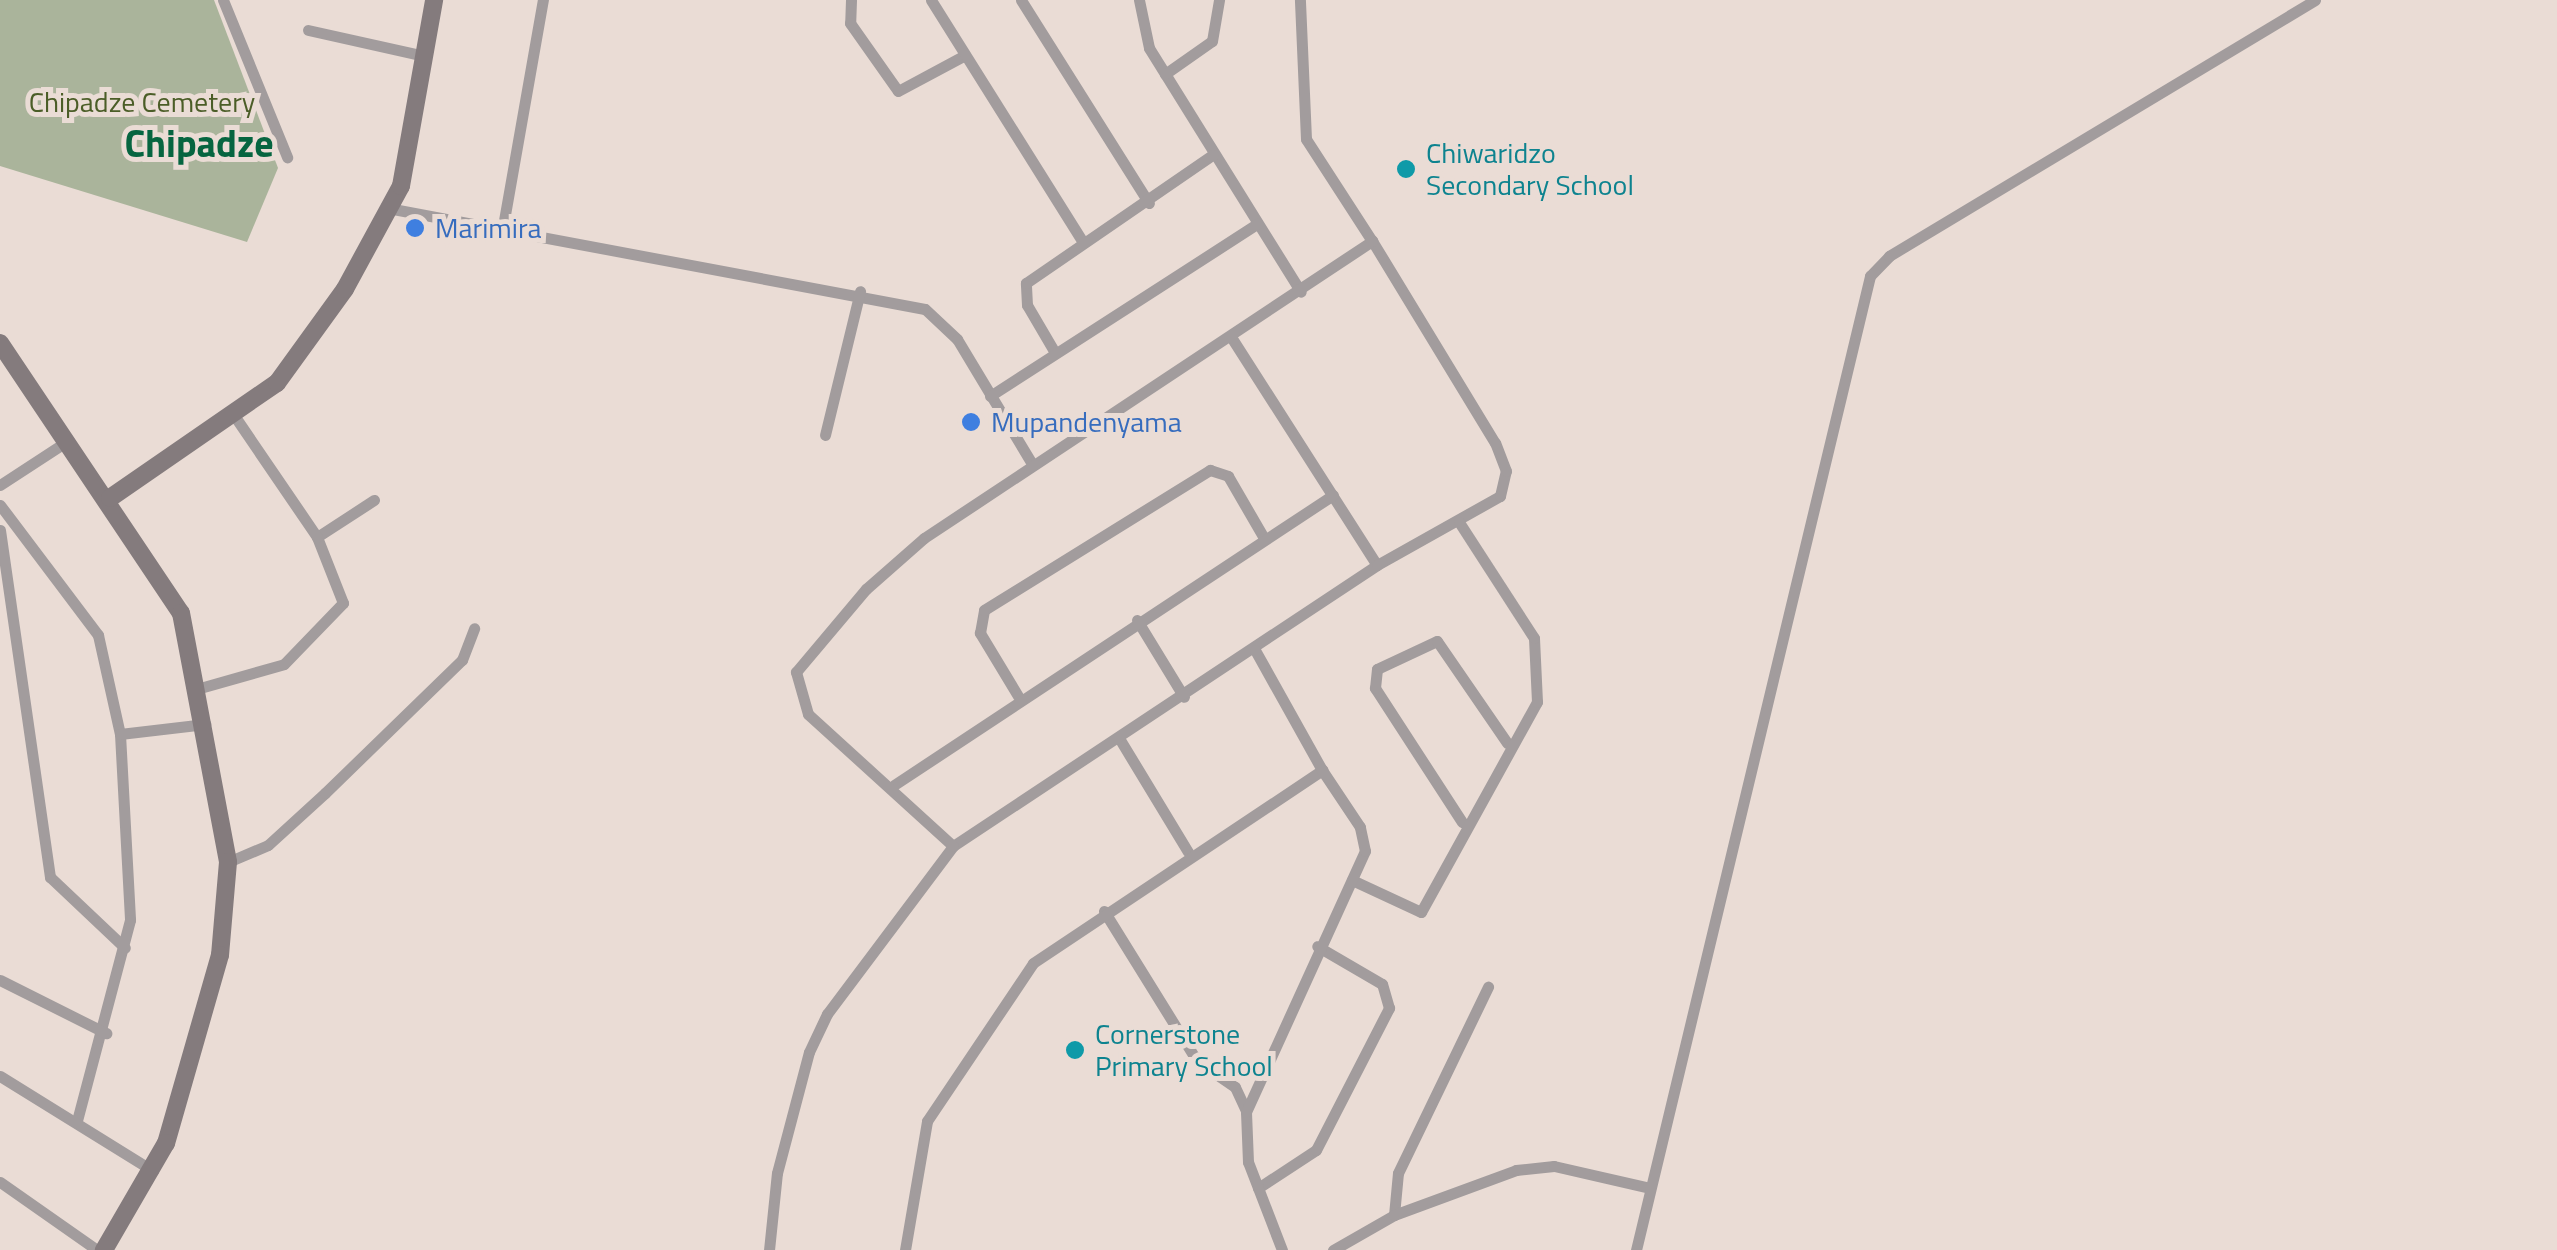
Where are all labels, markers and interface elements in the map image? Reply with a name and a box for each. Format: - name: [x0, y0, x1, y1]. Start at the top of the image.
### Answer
- park label: Chipadze Cemetery: [29, 85, 255, 119]
- district label: Chipadze: [124, 121, 274, 167]
- place label: Chiwaridzo Secondary School: [1426, 136, 1634, 202]
- marker: Chiwaridzo Secondary School: [1395, 158, 1417, 180]
- place label: Marimira: [435, 211, 542, 245]
- marker: Marimira: [404, 217, 426, 239]
- place label: Mupandenyama: [991, 405, 1182, 439]
- marker: Mupandenyama: [960, 411, 982, 433]
- place label: Cornerstone Primary School: [1095, 1017, 1273, 1083]
- marker: Cornerstone Primary School: [1064, 1039, 1086, 1061]

